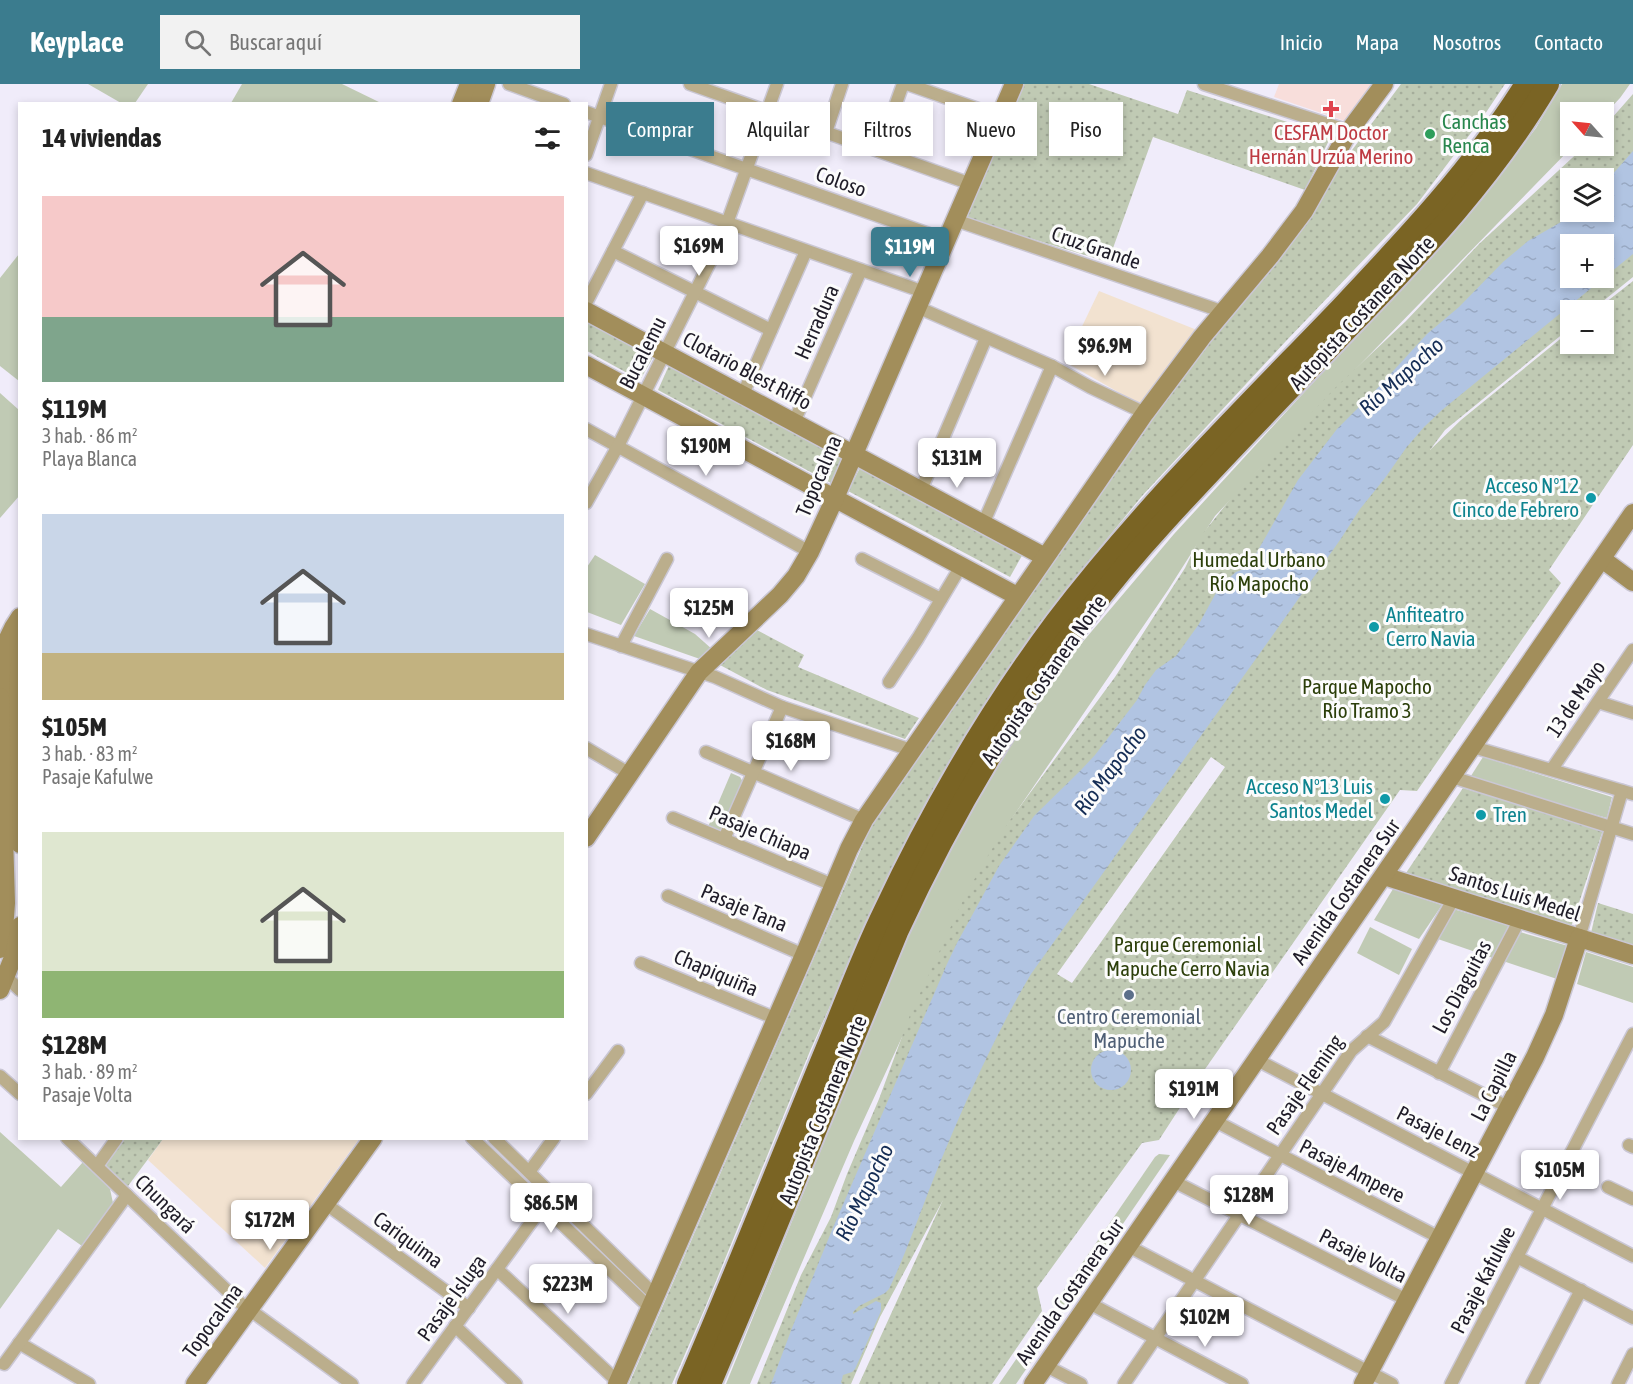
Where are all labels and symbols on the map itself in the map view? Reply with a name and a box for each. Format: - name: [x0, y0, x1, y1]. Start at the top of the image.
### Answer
- marker: CESFAM Doctor Hernán Urzúa Merino: [1322, 100, 1340, 118]
- north arrow: [1560, 102, 1614, 156]
- place label: Canchas Renca: [1442, 109, 1507, 157]
- place label: CESFAM Doctor Hernán Urzúa Merino: [1249, 120, 1413, 168]
- marker: Canchas Renca: [1423, 127, 1437, 141]
- street label: Coloso: [813, 161, 870, 201]
- street label: Cruz Grande: [1049, 221, 1144, 273]
- pin: $169M: [657, 226, 741, 277]
- pin: $119M: [868, 227, 952, 278]
- street label: Autopista Costanera Norte: [1284, 231, 1439, 394]
- street label: Herradura: [789, 281, 843, 363]
- street label: Bucalemu: [614, 312, 670, 393]
- street label: Clotario Blest Riffo: [679, 326, 816, 414]
- pin: $96.9M: [1056, 326, 1154, 377]
- water label: Río Mapocho: [1354, 331, 1448, 421]
- pin: $190M: [664, 426, 748, 477]
- street label: Topocalma: [790, 432, 846, 520]
- pin: $131M: [915, 438, 999, 489]
- place label: Acceso N°12 Cinco de Febrero: [1452, 473, 1579, 521]
- marker: Acceso N°12 Cinco de Febrero: [1584, 491, 1598, 505]
- park label: Humedal Urbano Río Mapocho: [1192, 547, 1326, 595]
- pin: $125M: [667, 588, 751, 639]
- street label: Autopista Costanera Norte: [976, 590, 1111, 769]
- place label: Anfiteatro Cerro Navia: [1386, 602, 1476, 650]
- marker: Anfiteatro Cerro Navia: [1367, 620, 1381, 634]
- street label: 13 de Mayo: [1541, 656, 1609, 741]
- park label: Parque Mapocho Río Tramo 3: [1302, 674, 1432, 722]
- pin: $168M: [749, 721, 833, 772]
- water label: Río Mapocho: [1068, 721, 1152, 819]
- place label: Acceso N°13 Luis Santos Medel: [1246, 774, 1373, 822]
- marker: Acceso N°13 Luis Santos Medel: [1378, 792, 1392, 806]
- street label: Pasaje Chiapa: [706, 800, 815, 864]
- place label: Tren: [1493, 802, 1527, 826]
- marker: Tren: [1474, 808, 1488, 822]
- street label: Avenida Costanera Sur: [1286, 814, 1405, 969]
- street label: Santos Luis Medel: [1447, 861, 1584, 926]
- street label: Pasaje Tana: [698, 878, 791, 936]
- park label: Parque Ceremonial Mapuche Cerro Navia: [1106, 932, 1270, 980]
- street label: Los Diaguitas: [1427, 936, 1496, 1037]
- street label: Chapiquiña: [671, 944, 762, 1001]
- marker: Centro Ceremonial Mapuche: [1122, 988, 1136, 1002]
- place label: Centro Ceremonial Mapuche: [1057, 1004, 1202, 1052]
- street label: Autopista Costanera Norte: [773, 1012, 871, 1207]
- street label: Pasaje Fleming: [1261, 1030, 1347, 1139]
- street label: La Capilla: [1465, 1046, 1521, 1125]
- pin: $191M: [1152, 1069, 1236, 1120]
- street label: Pasaje Lenz: [1393, 1100, 1484, 1162]
- street label: Pasaje Ampere: [1296, 1133, 1409, 1207]
- water label: Río Mapocho: [829, 1139, 899, 1245]
- pin: $105M: [1518, 1150, 1602, 1201]
- street label: Chungará: [131, 1169, 201, 1238]
- pin: $128M: [1207, 1175, 1291, 1226]
- pin: $86.5M: [502, 1183, 600, 1234]
- pin: $172M: [228, 1200, 312, 1251]
- street label: Cariquima: [369, 1206, 448, 1272]
- street label: Avenida Costanera Sur: [1010, 1214, 1129, 1369]
- street label: Pasaje Kafulwe: [1445, 1222, 1519, 1337]
- street label: Pasaje Volta: [1316, 1223, 1411, 1287]
- street label: Pasaje Isluga: [412, 1250, 491, 1345]
- pin: $223M: [526, 1264, 610, 1315]
- street label: Topocalma: [177, 1279, 247, 1362]
- pin: $102M: [1163, 1297, 1247, 1348]

